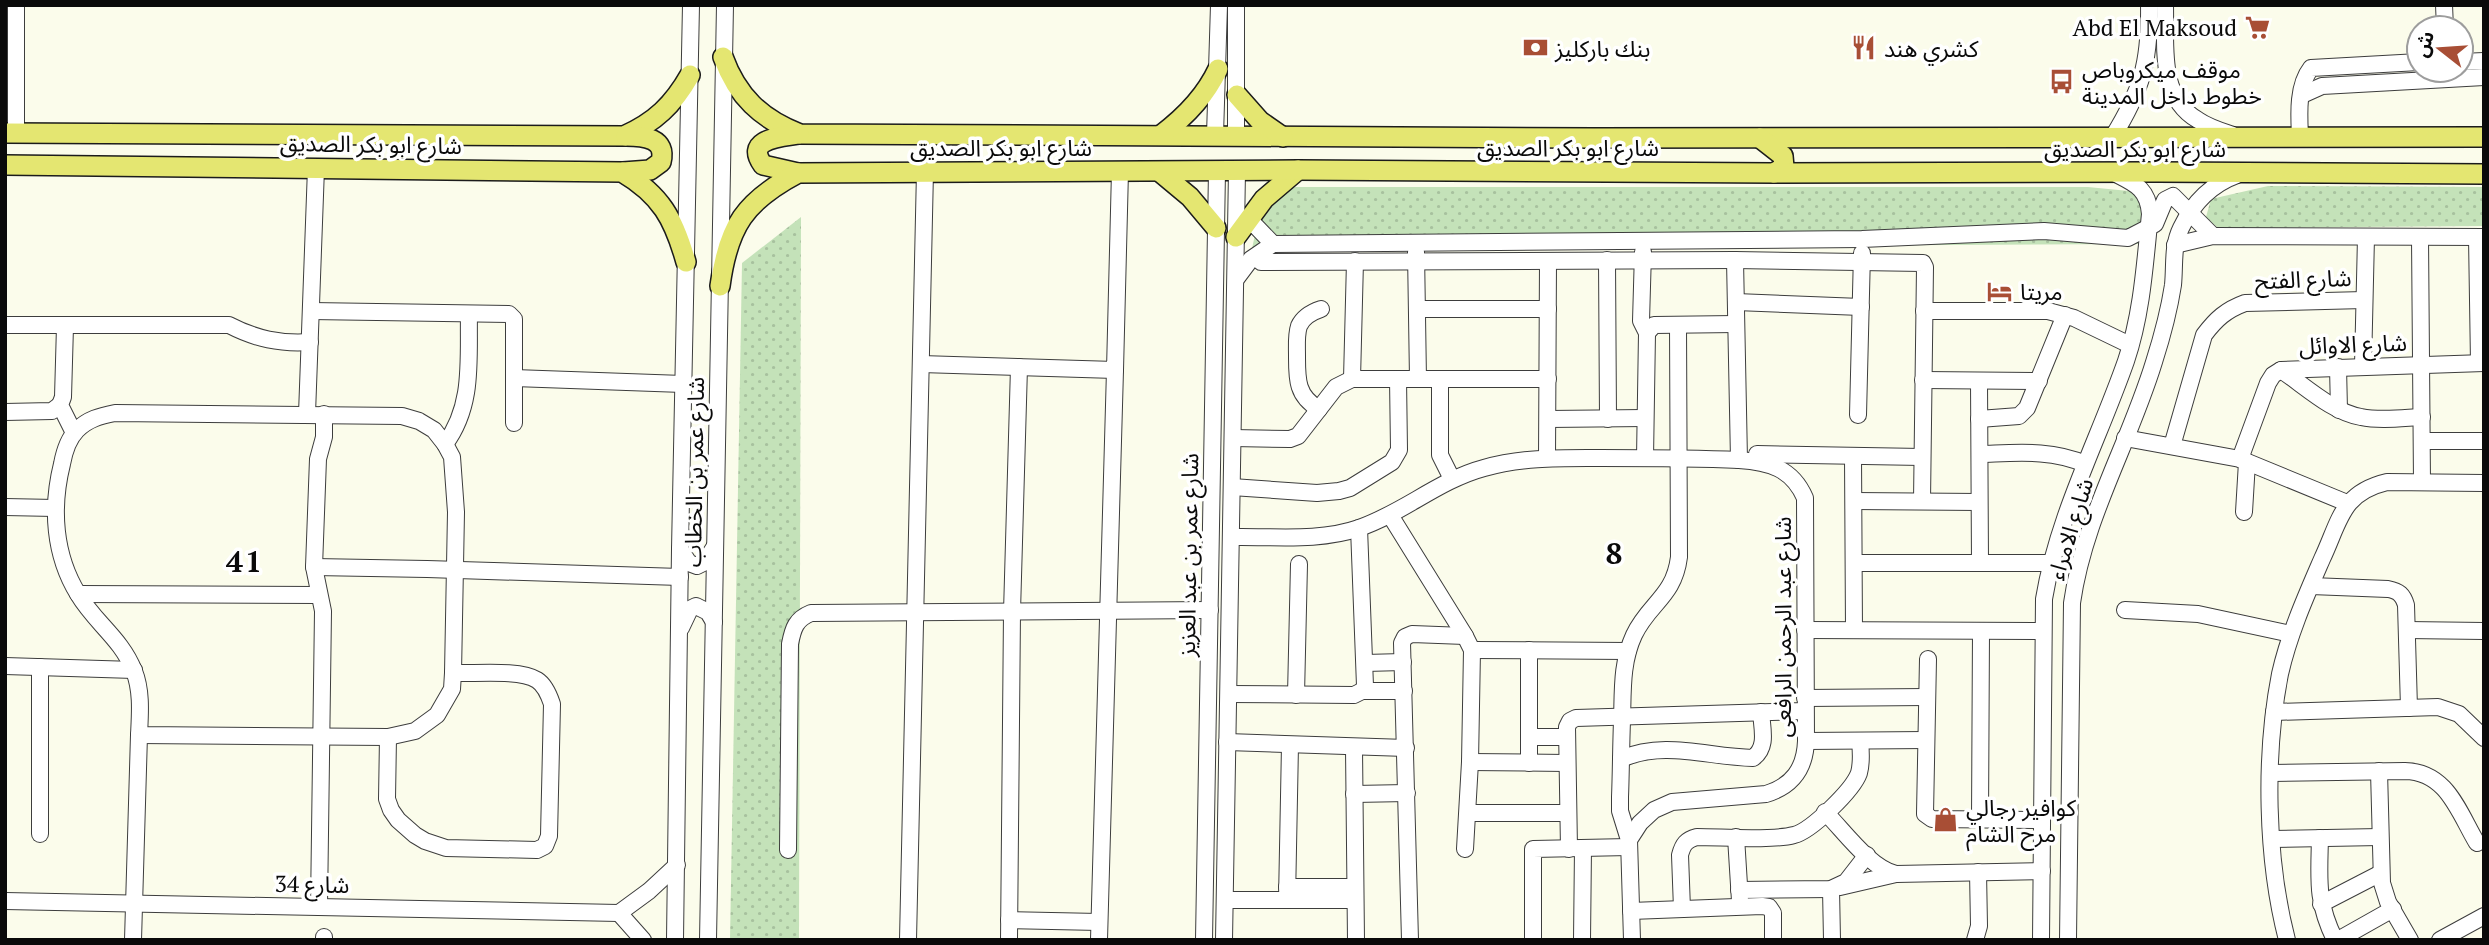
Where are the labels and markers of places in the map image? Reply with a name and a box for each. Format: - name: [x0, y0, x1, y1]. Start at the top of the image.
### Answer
- place label: Abd El Maksoud: [2072, 12, 2237, 43]
- supermarket icon: Abd El Maksoud: [2243, 13, 2271, 41]
- place label: بنك باركليز: [1554, 33, 1650, 64]
- place label: كشري هند: [1884, 33, 1979, 66]
- bank icon: بنك باركليز: [1521, 34, 1549, 62]
- restaurant icon: كشري هند: [1850, 34, 1878, 62]
- place label: موقف ميكروباص خطوط داخل المدينة: [2082, 54, 2262, 111]
- bus stop icon: موقف ميكروباص خطوط داخل المدينة: [2048, 68, 2076, 96]
- place label: مريتا: [2020, 276, 2063, 307]
- hotel icon: مريتا: [1986, 277, 2014, 305]
- place label: كوافير رجالي مرح الشام: [1966, 792, 2077, 852]
- shop icon: كوافير رجالي مرح الشام: [1932, 806, 1960, 834]

